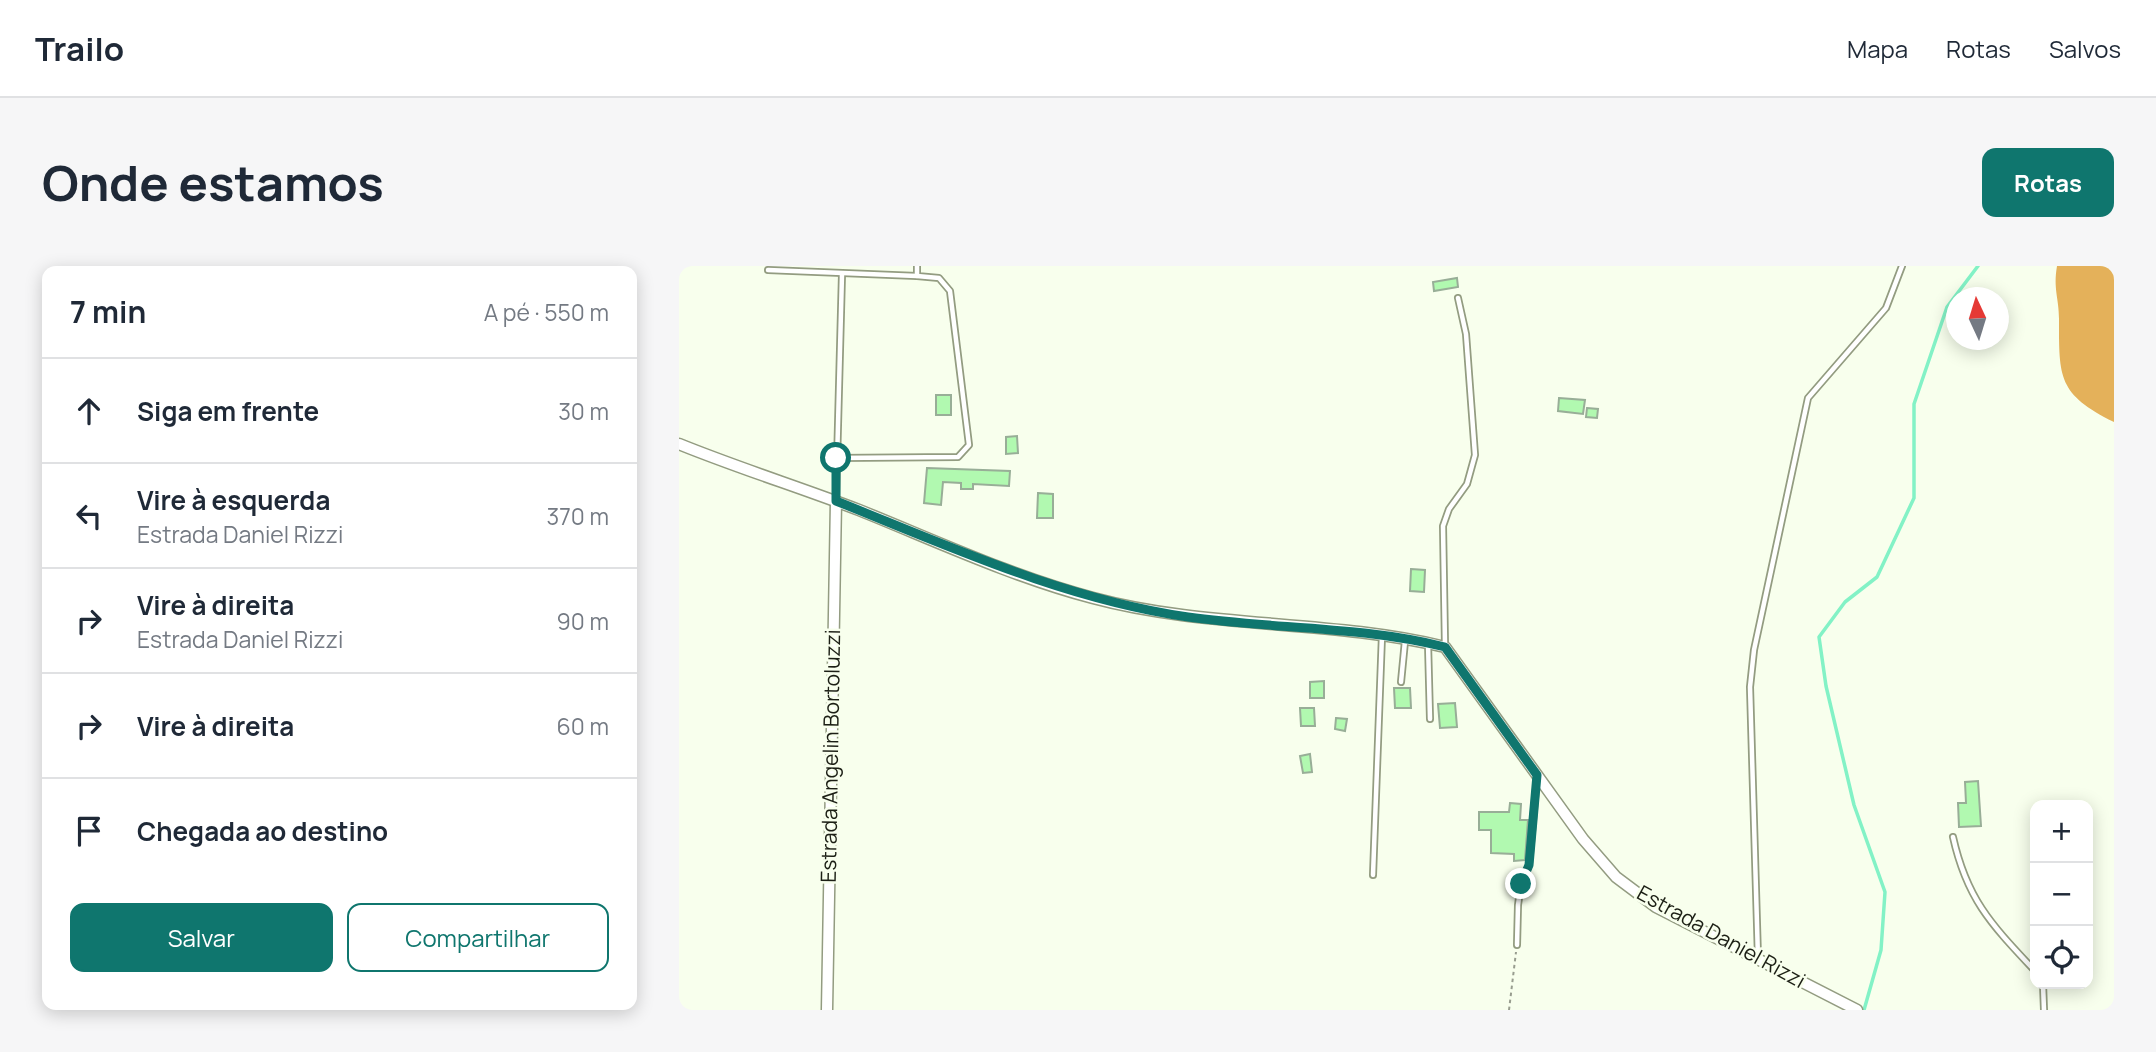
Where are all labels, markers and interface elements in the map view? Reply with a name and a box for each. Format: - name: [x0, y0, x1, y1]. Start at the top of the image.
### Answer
- text: Trailo: [35, 26, 124, 71]
- text: Mapa: [1847, 32, 1908, 65]
- text: Rotas: [1946, 32, 2011, 65]
- text: Salvos: [2049, 32, 2121, 65]
- button: Rotas: [1982, 148, 2114, 217]
- text: Onde estamos: [42, 149, 384, 216]
- north arrow: [1946, 287, 2009, 350]
- text: 7 min: [70, 291, 146, 332]
- text: A pé · 550 m: [484, 296, 609, 328]
- icon: ahead: [70, 392, 108, 430]
- text: Siga em frente: [137, 393, 319, 429]
- text: 30 m: [558, 395, 609, 427]
- route start: [820, 442, 851, 473]
- text: Vire à esquerda: [137, 482, 330, 518]
- icon: left: [70, 497, 108, 535]
- text: 370 m: [547, 500, 609, 532]
- text: Estrada Daniel Rizzi: [137, 518, 343, 550]
- text: Vire à direita: [137, 587, 294, 623]
- icon: right: [70, 602, 108, 640]
- text: 90 m: [557, 605, 609, 637]
- text: Estrada Daniel Rizzi: [137, 623, 343, 655]
- street label: Estrada Angelin Bortoluzzi: [814, 629, 846, 883]
- icon: right: [70, 707, 108, 745]
- text: Vire à direita: [137, 708, 294, 744]
- text: 60 m: [557, 710, 609, 742]
- map controls: [2030, 800, 2093, 989]
- button: +: [2030, 800, 2093, 863]
- icon: arrive: [70, 812, 108, 850]
- text: Chegada ao destino: [137, 813, 388, 849]
- button: −: [2030, 863, 2093, 926]
- route end: [1505, 868, 1536, 899]
- street label: Estrada Daniel Rizzi: [1632, 878, 1811, 994]
- button: Salvar: [70, 903, 333, 972]
- button: Compartilhar: [347, 903, 609, 972]
- button: locate: [2030, 926, 2093, 989]

